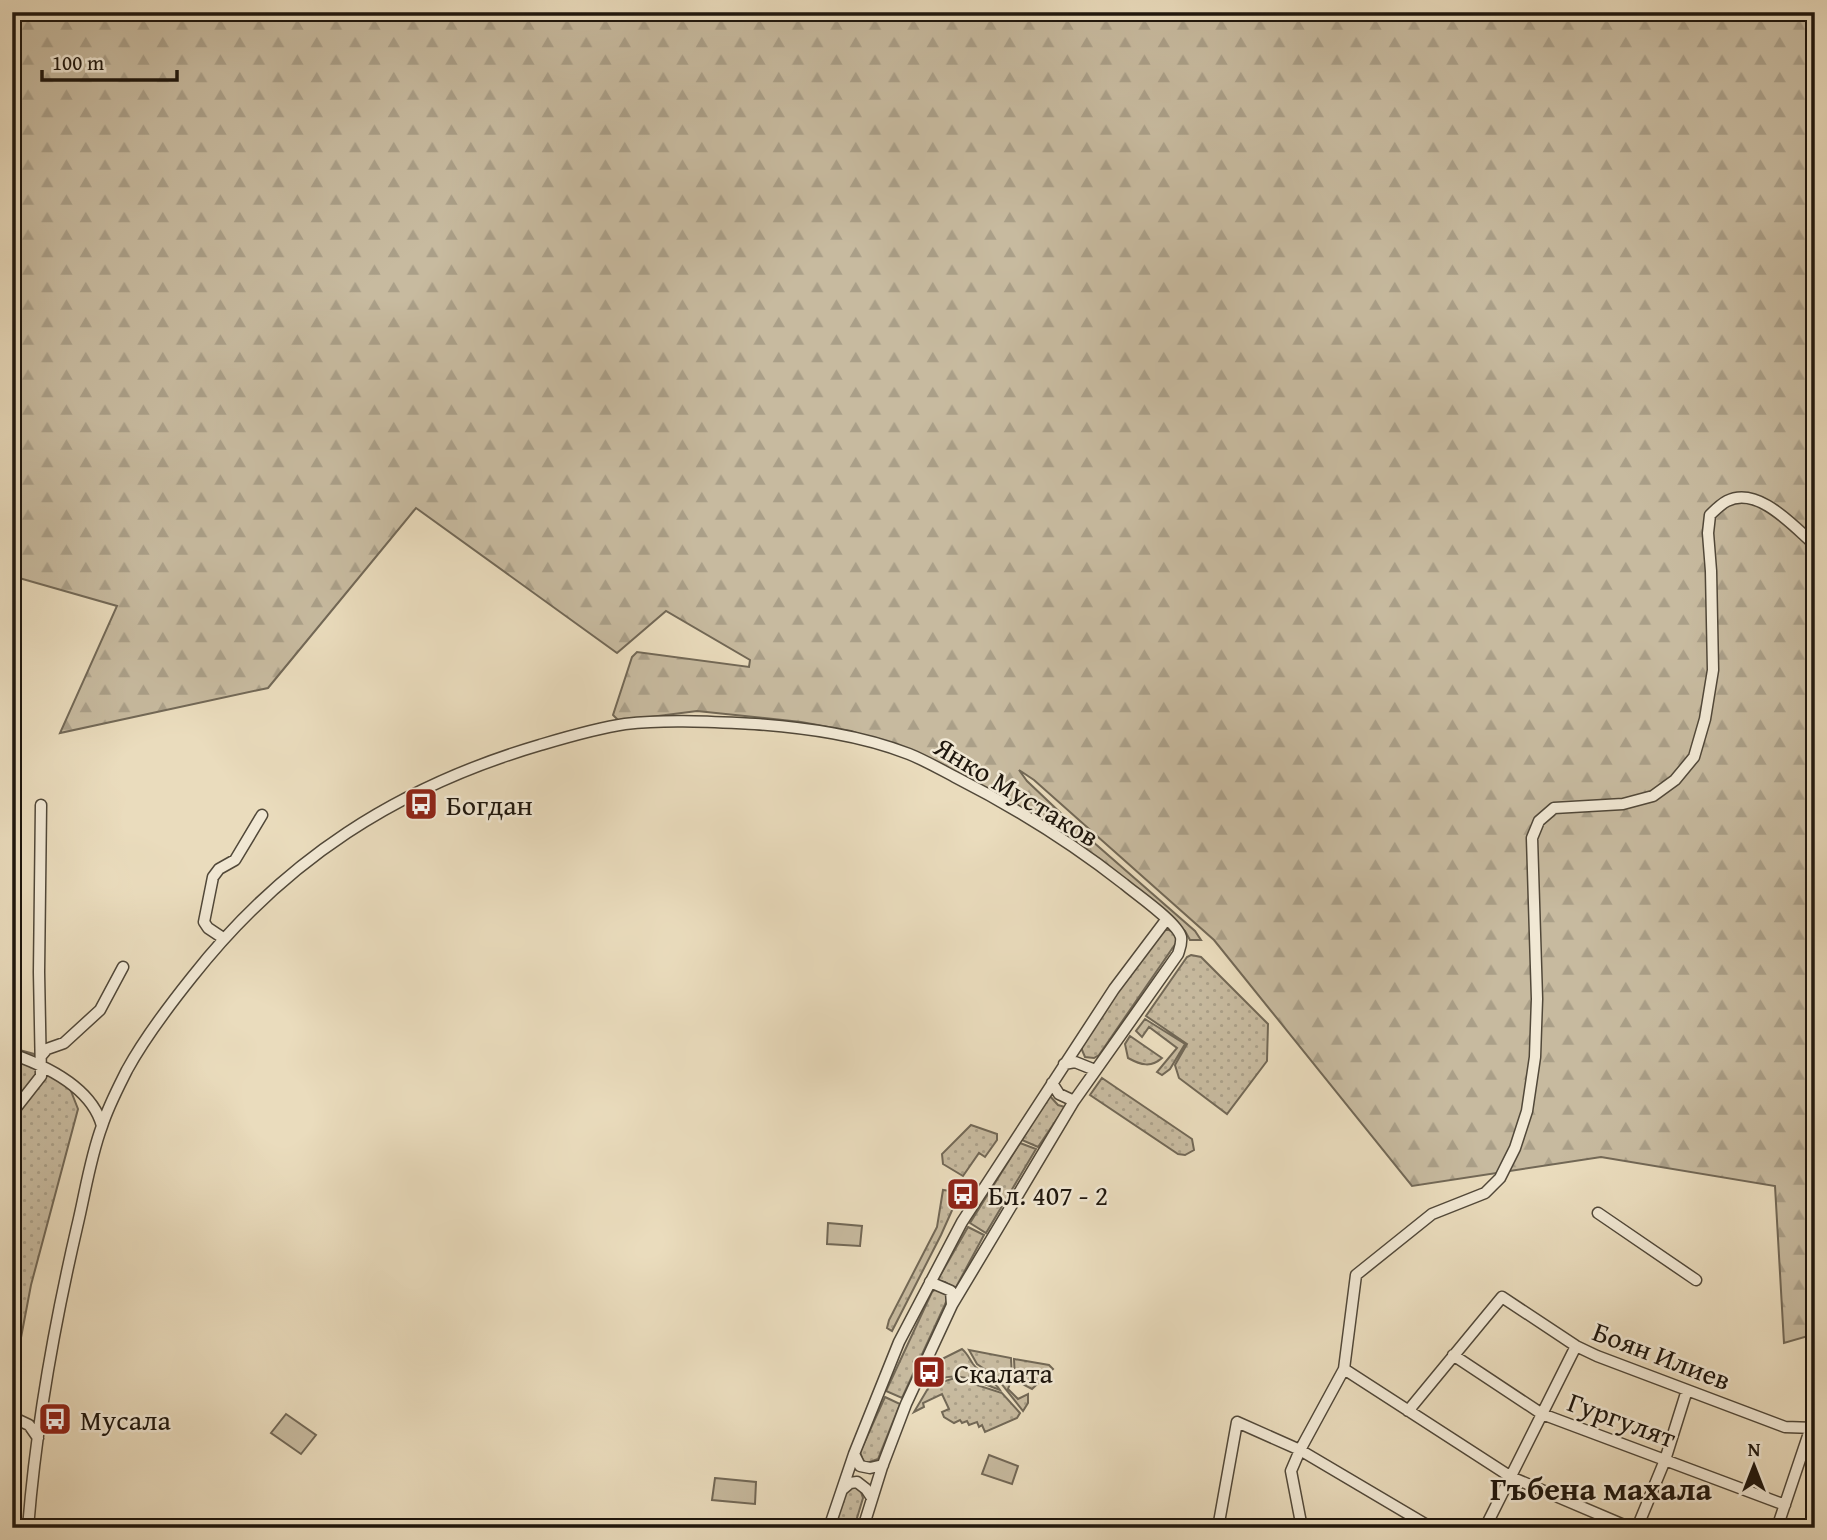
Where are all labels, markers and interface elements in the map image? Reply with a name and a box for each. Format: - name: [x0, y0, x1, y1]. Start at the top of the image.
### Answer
- scale bar: [42, 38, 177, 82]
- text: 100 m: [52, 47, 104, 78]
- street label: Янко Мустаков: [926, 725, 1107, 856]
- place label: Богдан: [446, 784, 533, 825]
- bus stop icon: Богдан: [402, 785, 440, 823]
- place label: Бл. 407 - 2: [988, 1174, 1108, 1215]
- bus stop icon: Бл. 407 - 2: [944, 1175, 982, 1213]
- street label: Боян Илиев: [1587, 1310, 1737, 1400]
- place label: Скалата: [954, 1352, 1053, 1393]
- bus stop icon: Скалата: [910, 1353, 948, 1391]
- street label: Гургулят: [1562, 1381, 1682, 1458]
- place label: Мусала: [80, 1399, 171, 1440]
- bus stop icon: Мусала: [36, 1400, 74, 1438]
- north arrow: [1718, 1432, 1788, 1502]
- text: N: [1748, 1435, 1761, 1463]
- district label: Гъбена махала: [1490, 1465, 1712, 1512]

